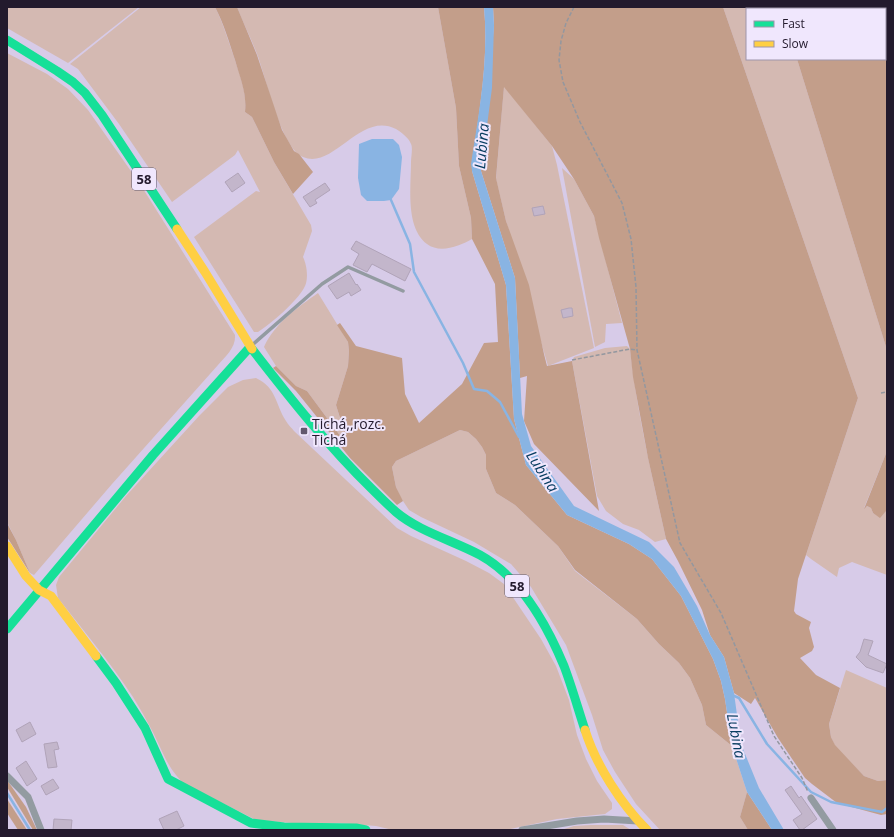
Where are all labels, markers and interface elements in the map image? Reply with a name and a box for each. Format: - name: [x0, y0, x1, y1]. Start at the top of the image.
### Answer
- legend: [746, 8, 886, 60]
- text: Fast: [782, 15, 805, 32]
- text: Slow: [782, 35, 809, 52]
- water label: Lubina: [469, 122, 493, 169]
- road number: 58: [132, 168, 156, 190]
- place label: Tichá,,rozc. Tichá: [312, 414, 385, 449]
- marker: Tichá,,rozc. Tichá: [299, 426, 309, 436]
- water label: Lubina: [522, 447, 564, 496]
- road number: 58: [505, 575, 529, 597]
- water label: Lubina: [723, 712, 751, 761]

